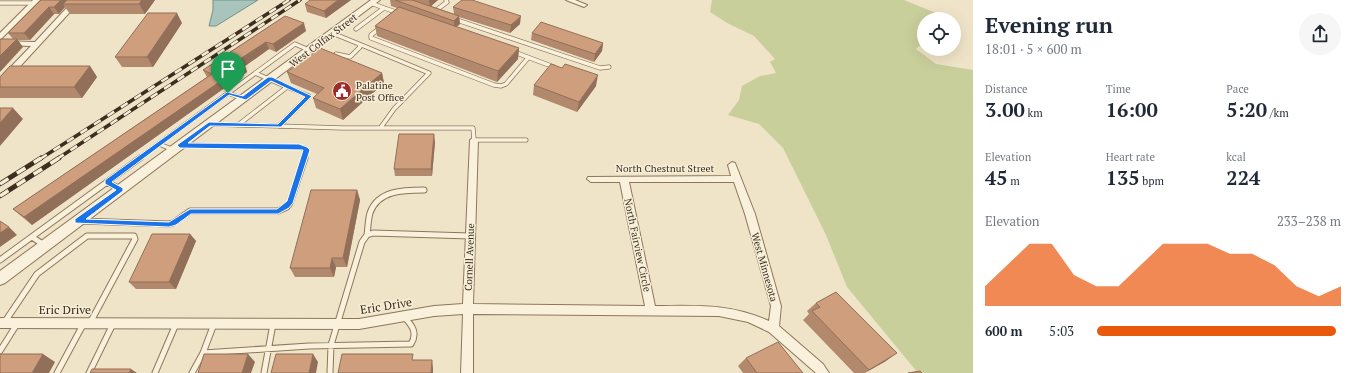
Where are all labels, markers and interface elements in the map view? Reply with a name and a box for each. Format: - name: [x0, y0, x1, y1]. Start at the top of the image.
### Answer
- street label: West Colfax Street: [287, 10, 360, 70]
- text: Evening run: [985, 10, 1113, 39]
- map controls: [917, 12, 961, 56]
- button: locate: [917, 12, 961, 56]
- button: share: [1299, 13, 1341, 55]
- text: 18:01 · 5 × 600 m: [985, 40, 1082, 58]
- pin: [211, 52, 245, 93]
- icon: arrive: [217, 58, 239, 80]
- place label: Palatine Post Office: [356, 79, 404, 104]
- public building icon: Palatine Post Office: [331, 80, 353, 102]
- text: Distance: [985, 82, 1028, 96]
- text: Time: [1106, 82, 1131, 96]
- text: Pace: [1226, 82, 1249, 96]
- text: 3.00: [985, 96, 1025, 123]
- text: 16:00: [1106, 96, 1158, 123]
- text: 5:20: [1226, 96, 1267, 123]
- text: km: [1025, 106, 1043, 120]
- text: /km: [1267, 106, 1289, 120]
- text: Elevation: [985, 150, 1031, 164]
- text: Heart rate: [1106, 150, 1155, 164]
- text: kcal: [1226, 150, 1246, 164]
- street label: North Chestnut Street: [616, 162, 715, 175]
- text: 45: [985, 164, 1008, 191]
- text: 135: [1106, 164, 1140, 191]
- text: 224: [1226, 164, 1260, 191]
- text: m: [1008, 174, 1020, 188]
- text: bpm: [1140, 174, 1164, 188]
- street label: North Fairview Circle: [621, 197, 654, 293]
- text: Elevation: [985, 212, 1040, 230]
- text: 233–238 m: [1277, 212, 1341, 230]
- street label: Cornell Avenue: [462, 223, 477, 291]
- street label: West Minnesota: [748, 231, 781, 303]
- street label: Eric Drive: [359, 294, 413, 317]
- street label: Eric Drive: [39, 302, 91, 317]
- text: 600 m: [985, 322, 1023, 340]
- text: 5:03: [1049, 322, 1074, 340]

